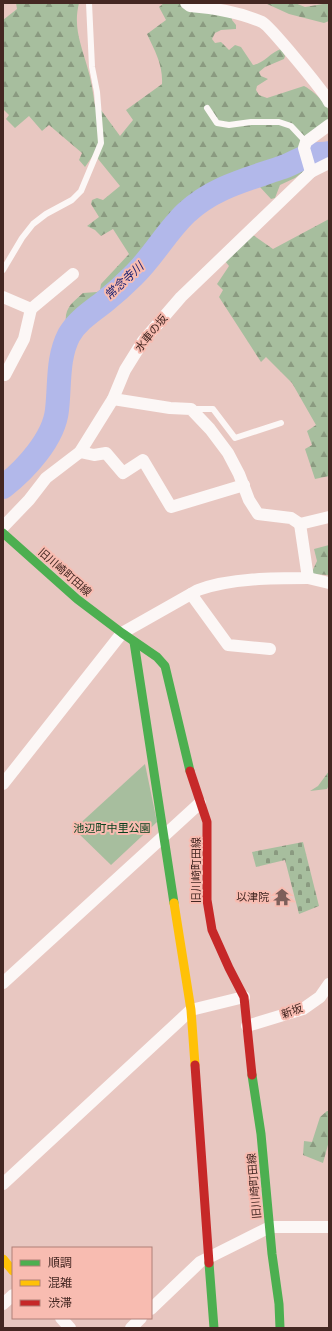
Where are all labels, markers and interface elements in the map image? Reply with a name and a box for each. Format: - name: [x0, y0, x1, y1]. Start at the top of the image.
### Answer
- water label: 常念寺川: [102, 258, 148, 303]
- street label: 水車の坂: [132, 312, 170, 355]
- street label: 旧川崎町田線: [36, 546, 94, 599]
- park label: 池辺町中里公園: [74, 822, 151, 835]
- street label: 旧川崎町田線: [190, 837, 203, 903]
- temple icon: 以津院: [272, 887, 292, 907]
- place label: 以津院: [236, 891, 269, 904]
- street label: 新坂: [280, 1002, 305, 1021]
- street label: 旧川崎町田線: [245, 1153, 264, 1219]
- legend: [12, 1247, 152, 1319]
- text: 順調: [48, 1256, 72, 1271]
- text: 混雑: [48, 1276, 72, 1291]
- text: 渋滞: [48, 1296, 72, 1311]

